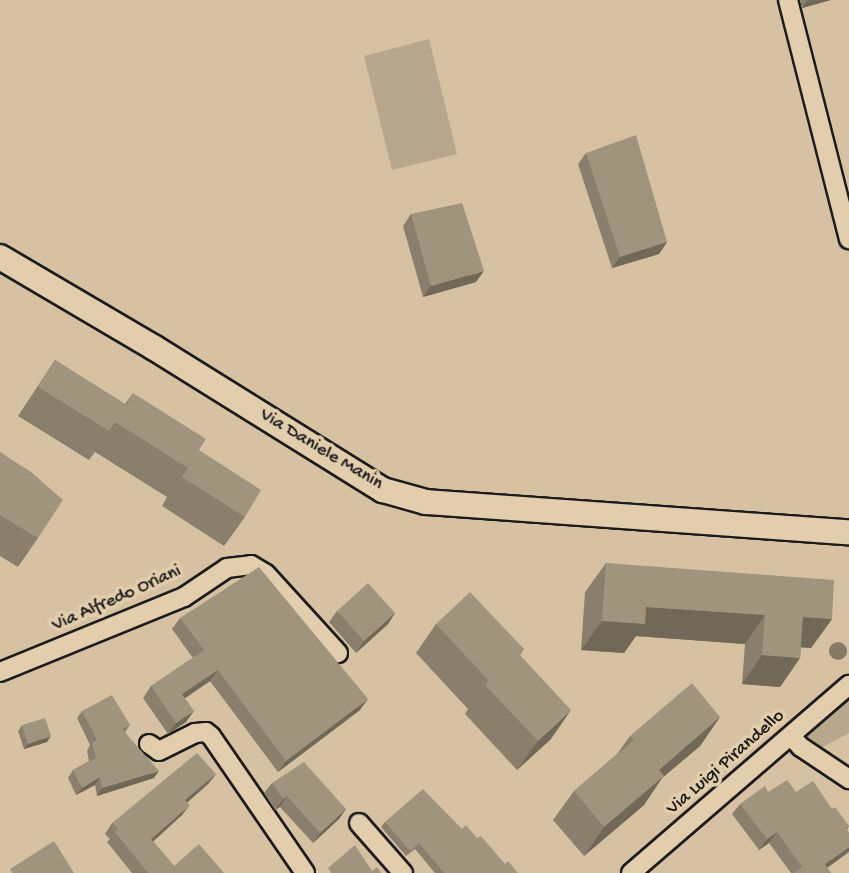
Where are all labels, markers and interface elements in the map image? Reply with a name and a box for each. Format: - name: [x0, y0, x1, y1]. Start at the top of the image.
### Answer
- street label: Via Daniele Manin: [255, 404, 387, 496]
- street label: Via Alfredo Oriani: [49, 560, 185, 638]
- street label: Via Luigi Pirandello: [662, 705, 790, 821]

